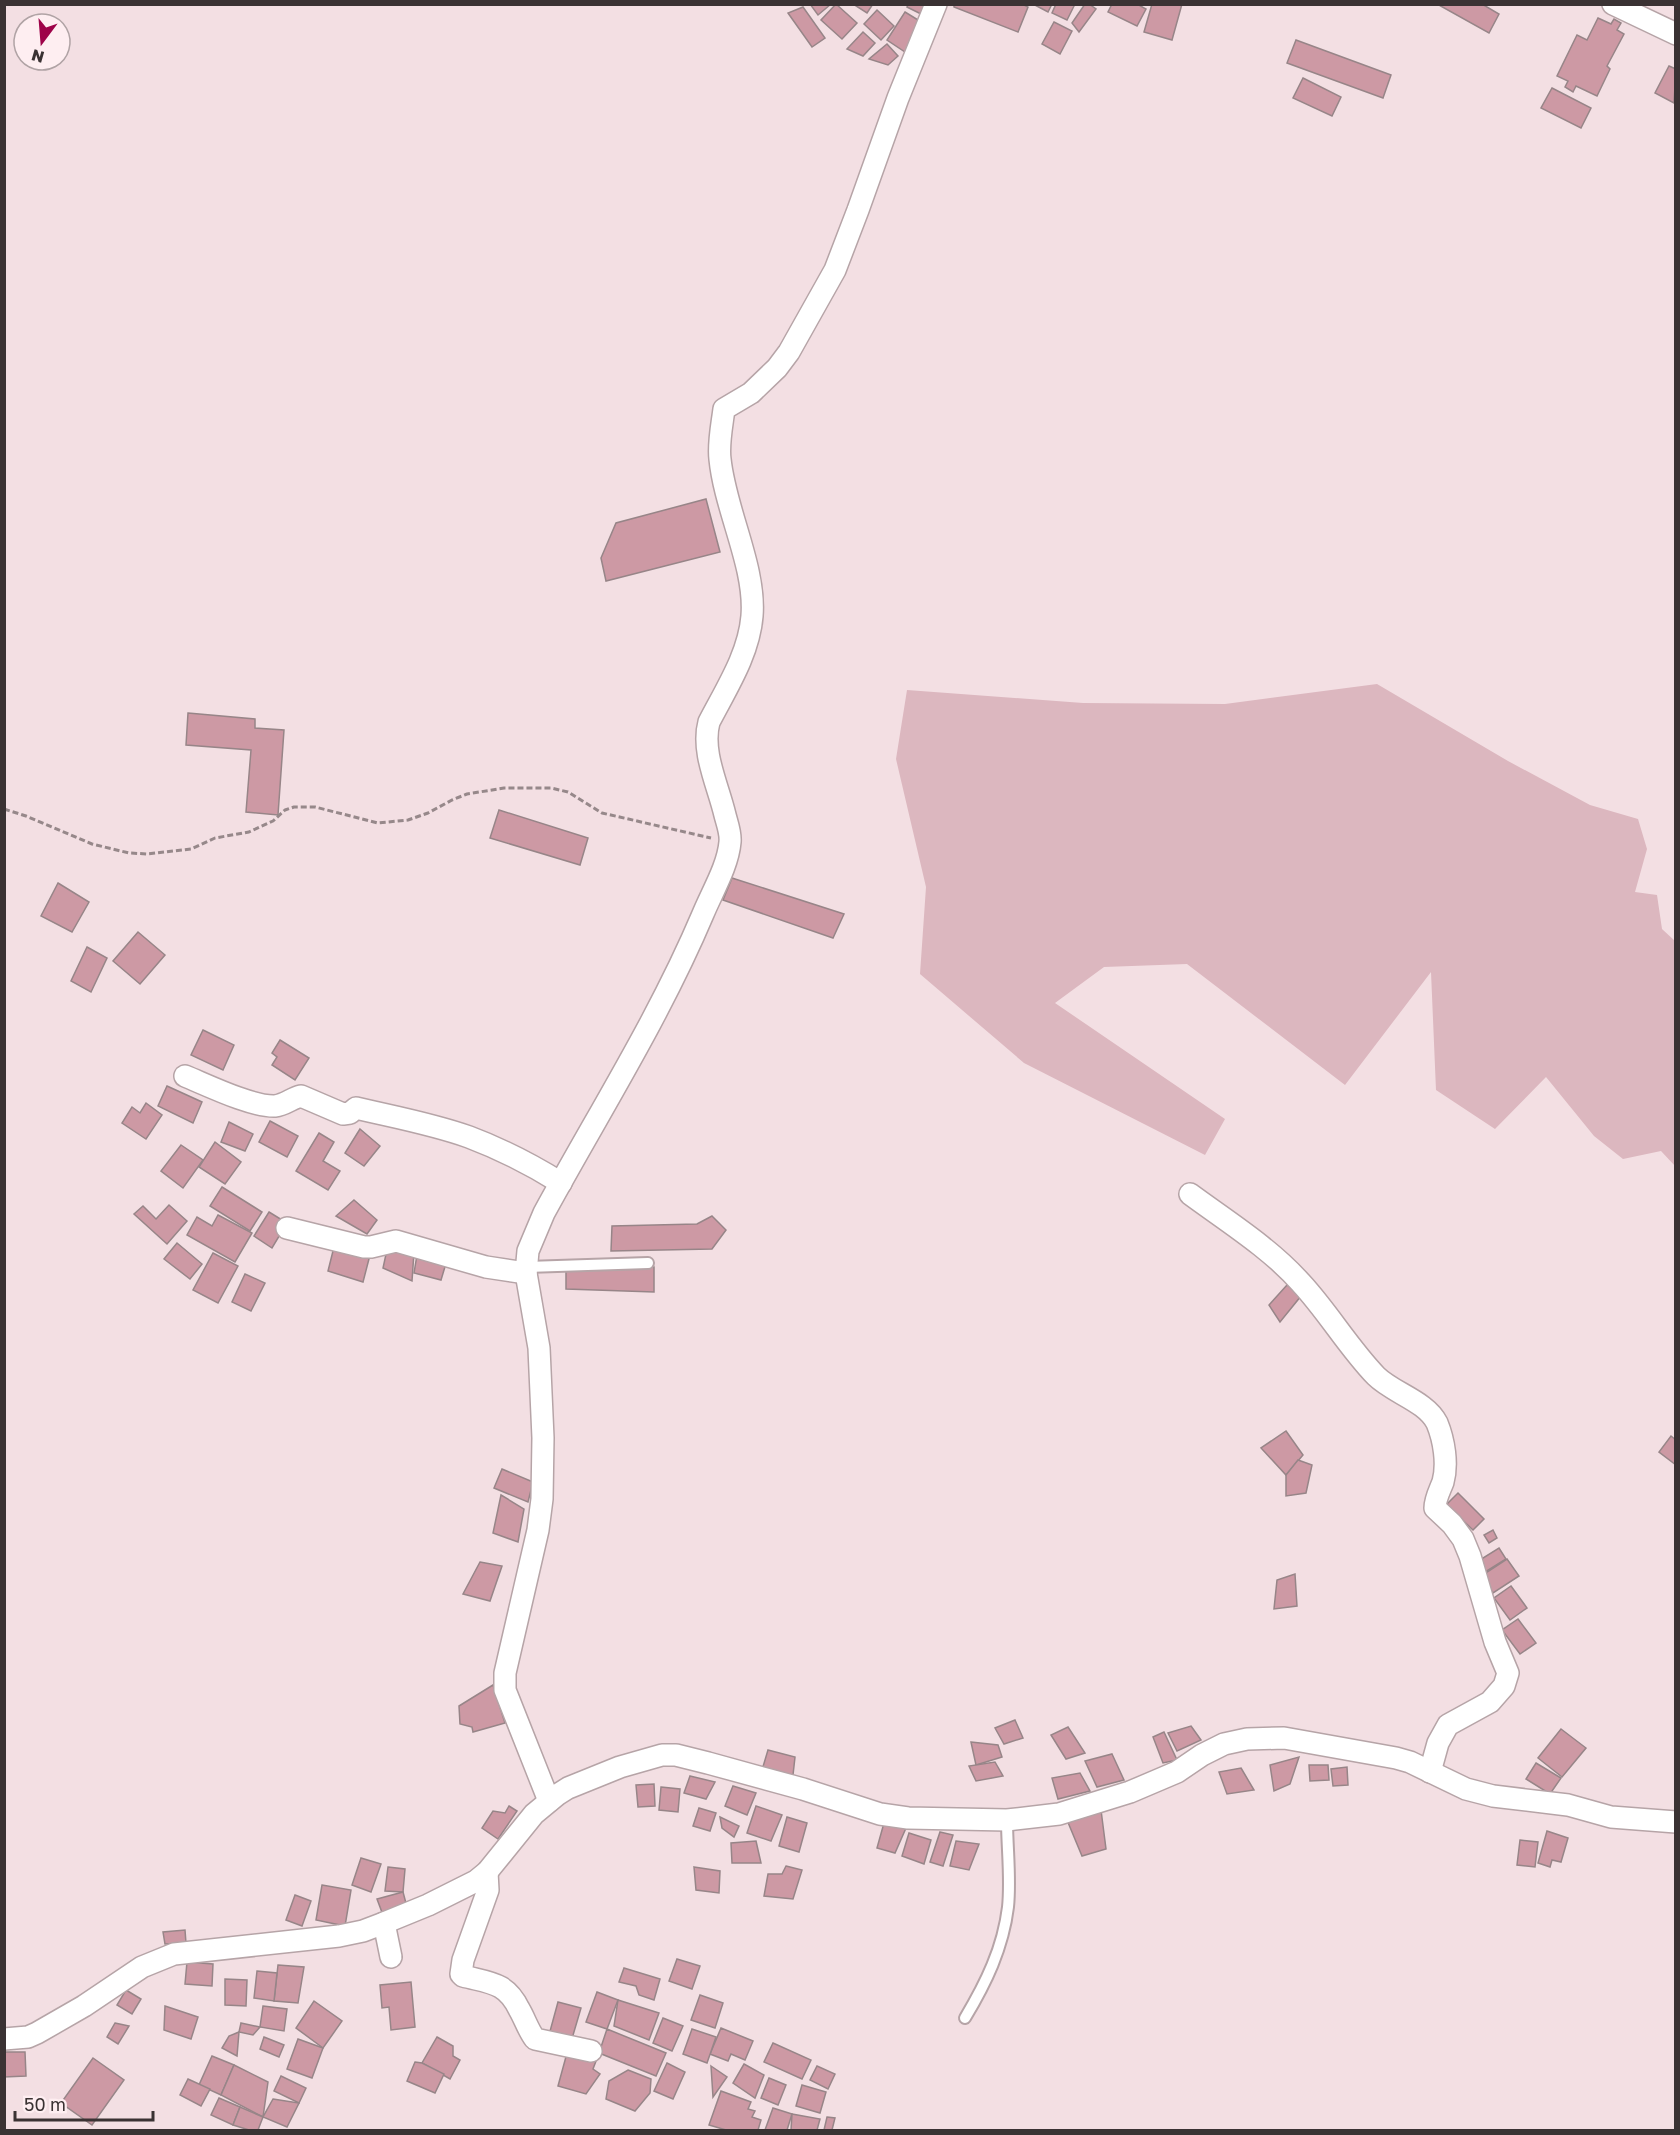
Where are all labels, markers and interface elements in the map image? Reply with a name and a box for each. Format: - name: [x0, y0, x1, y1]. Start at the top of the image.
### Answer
- north arrow: [12, 12, 72, 72]
- text: N: [29, 45, 46, 68]
- scale bar: [15, 2084, 153, 2122]
- text: 50 m: [24, 2093, 66, 2115]

